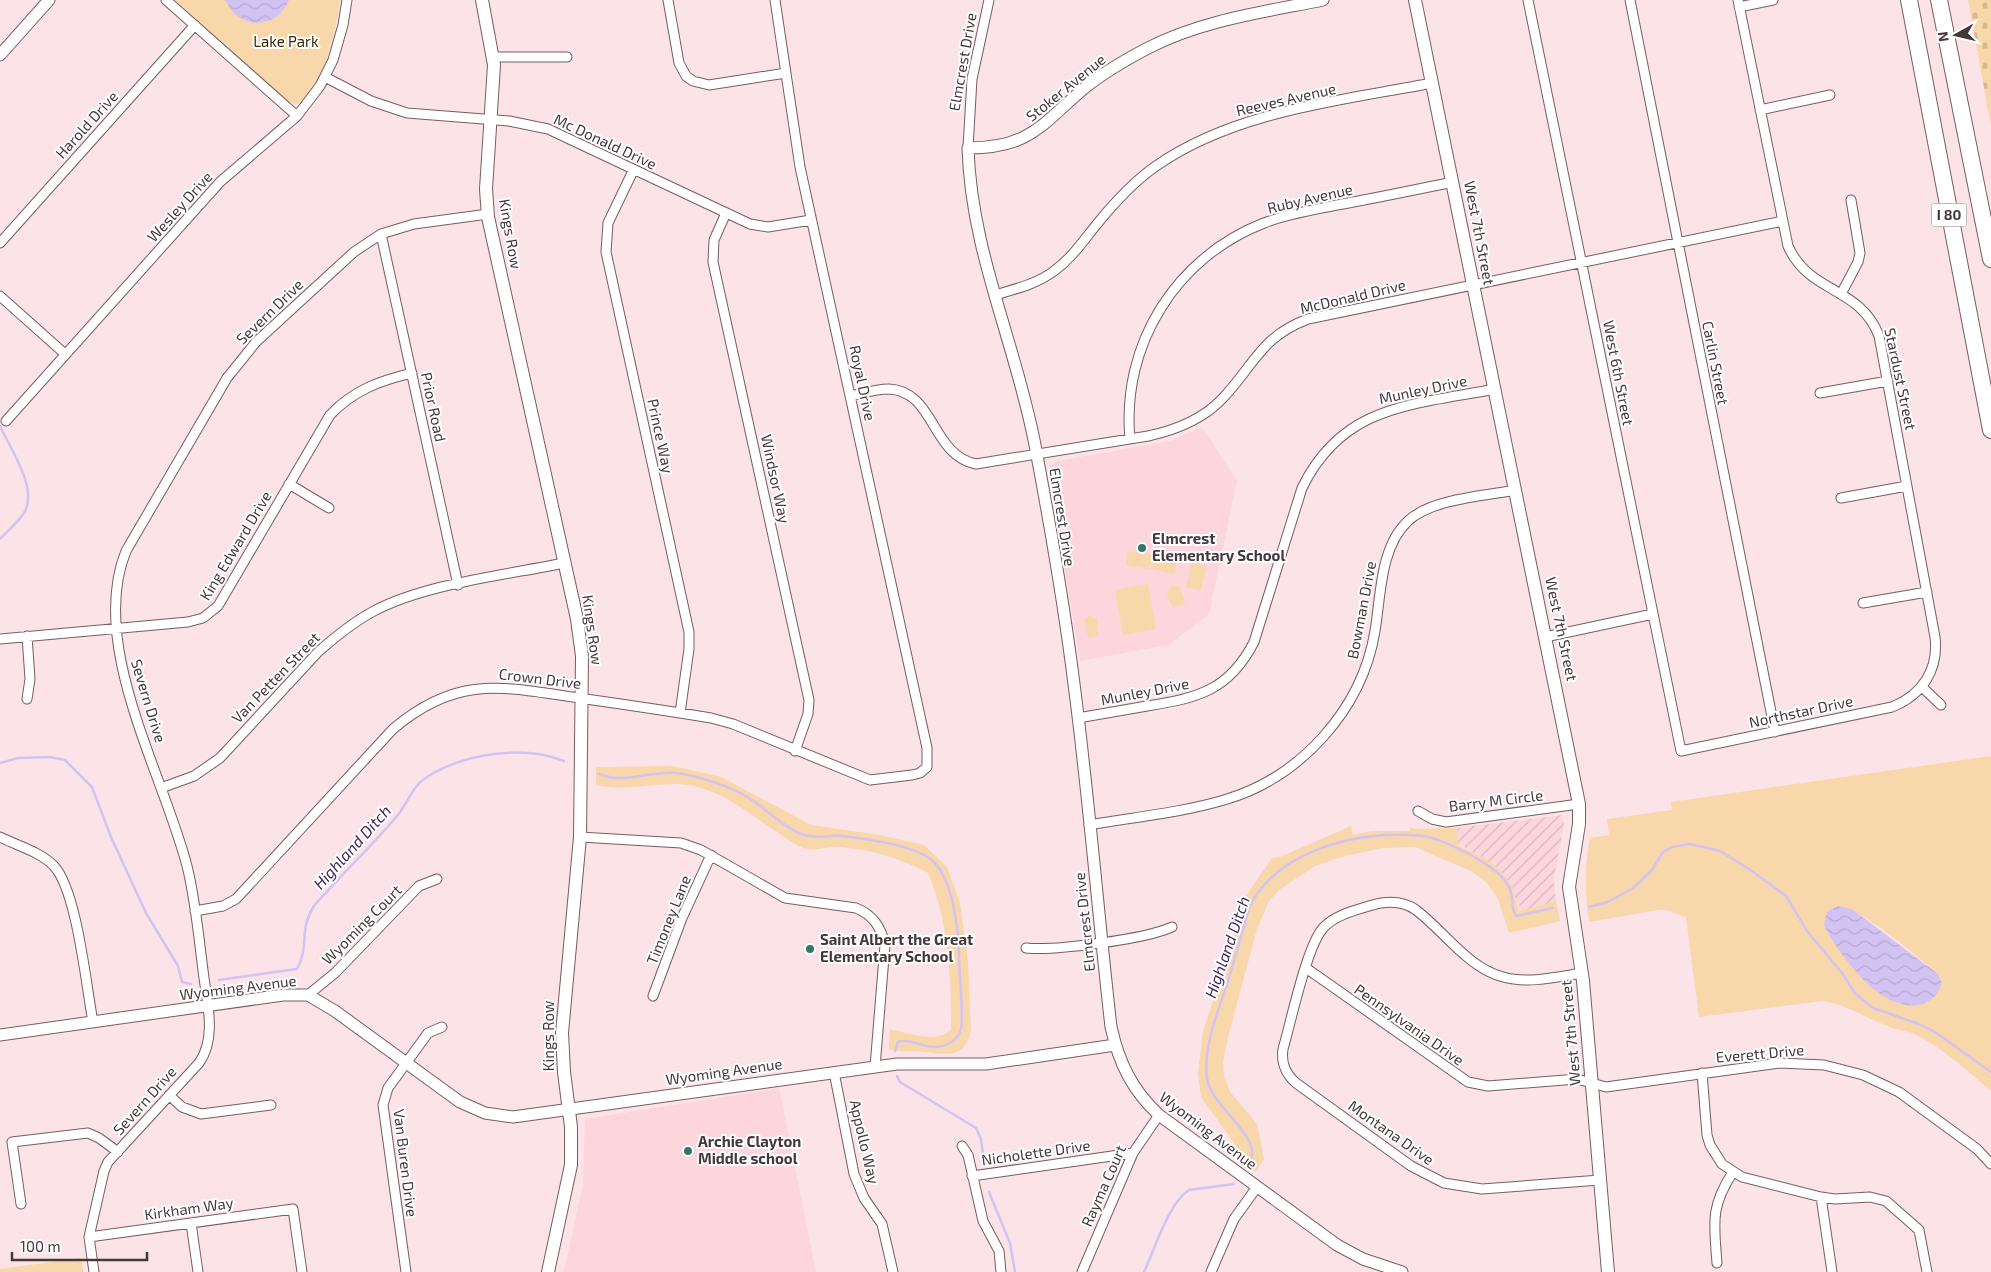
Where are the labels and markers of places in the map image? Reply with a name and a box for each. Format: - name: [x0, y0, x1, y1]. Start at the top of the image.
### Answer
- place label: Elmcrest Elementary School: [1152, 529, 1285, 565]
- marker: Elmcrest Elementary School: [1136, 542, 1148, 554]
- place label: Saint Albert the Great Elementary School: [820, 930, 973, 966]
- marker: Saint Albert the Great Elementary School: [804, 943, 816, 955]
- place label: Archie Clayton Middle school: [698, 1132, 801, 1167]
- marker: Archie Clayton Middle school: [682, 1145, 694, 1157]

